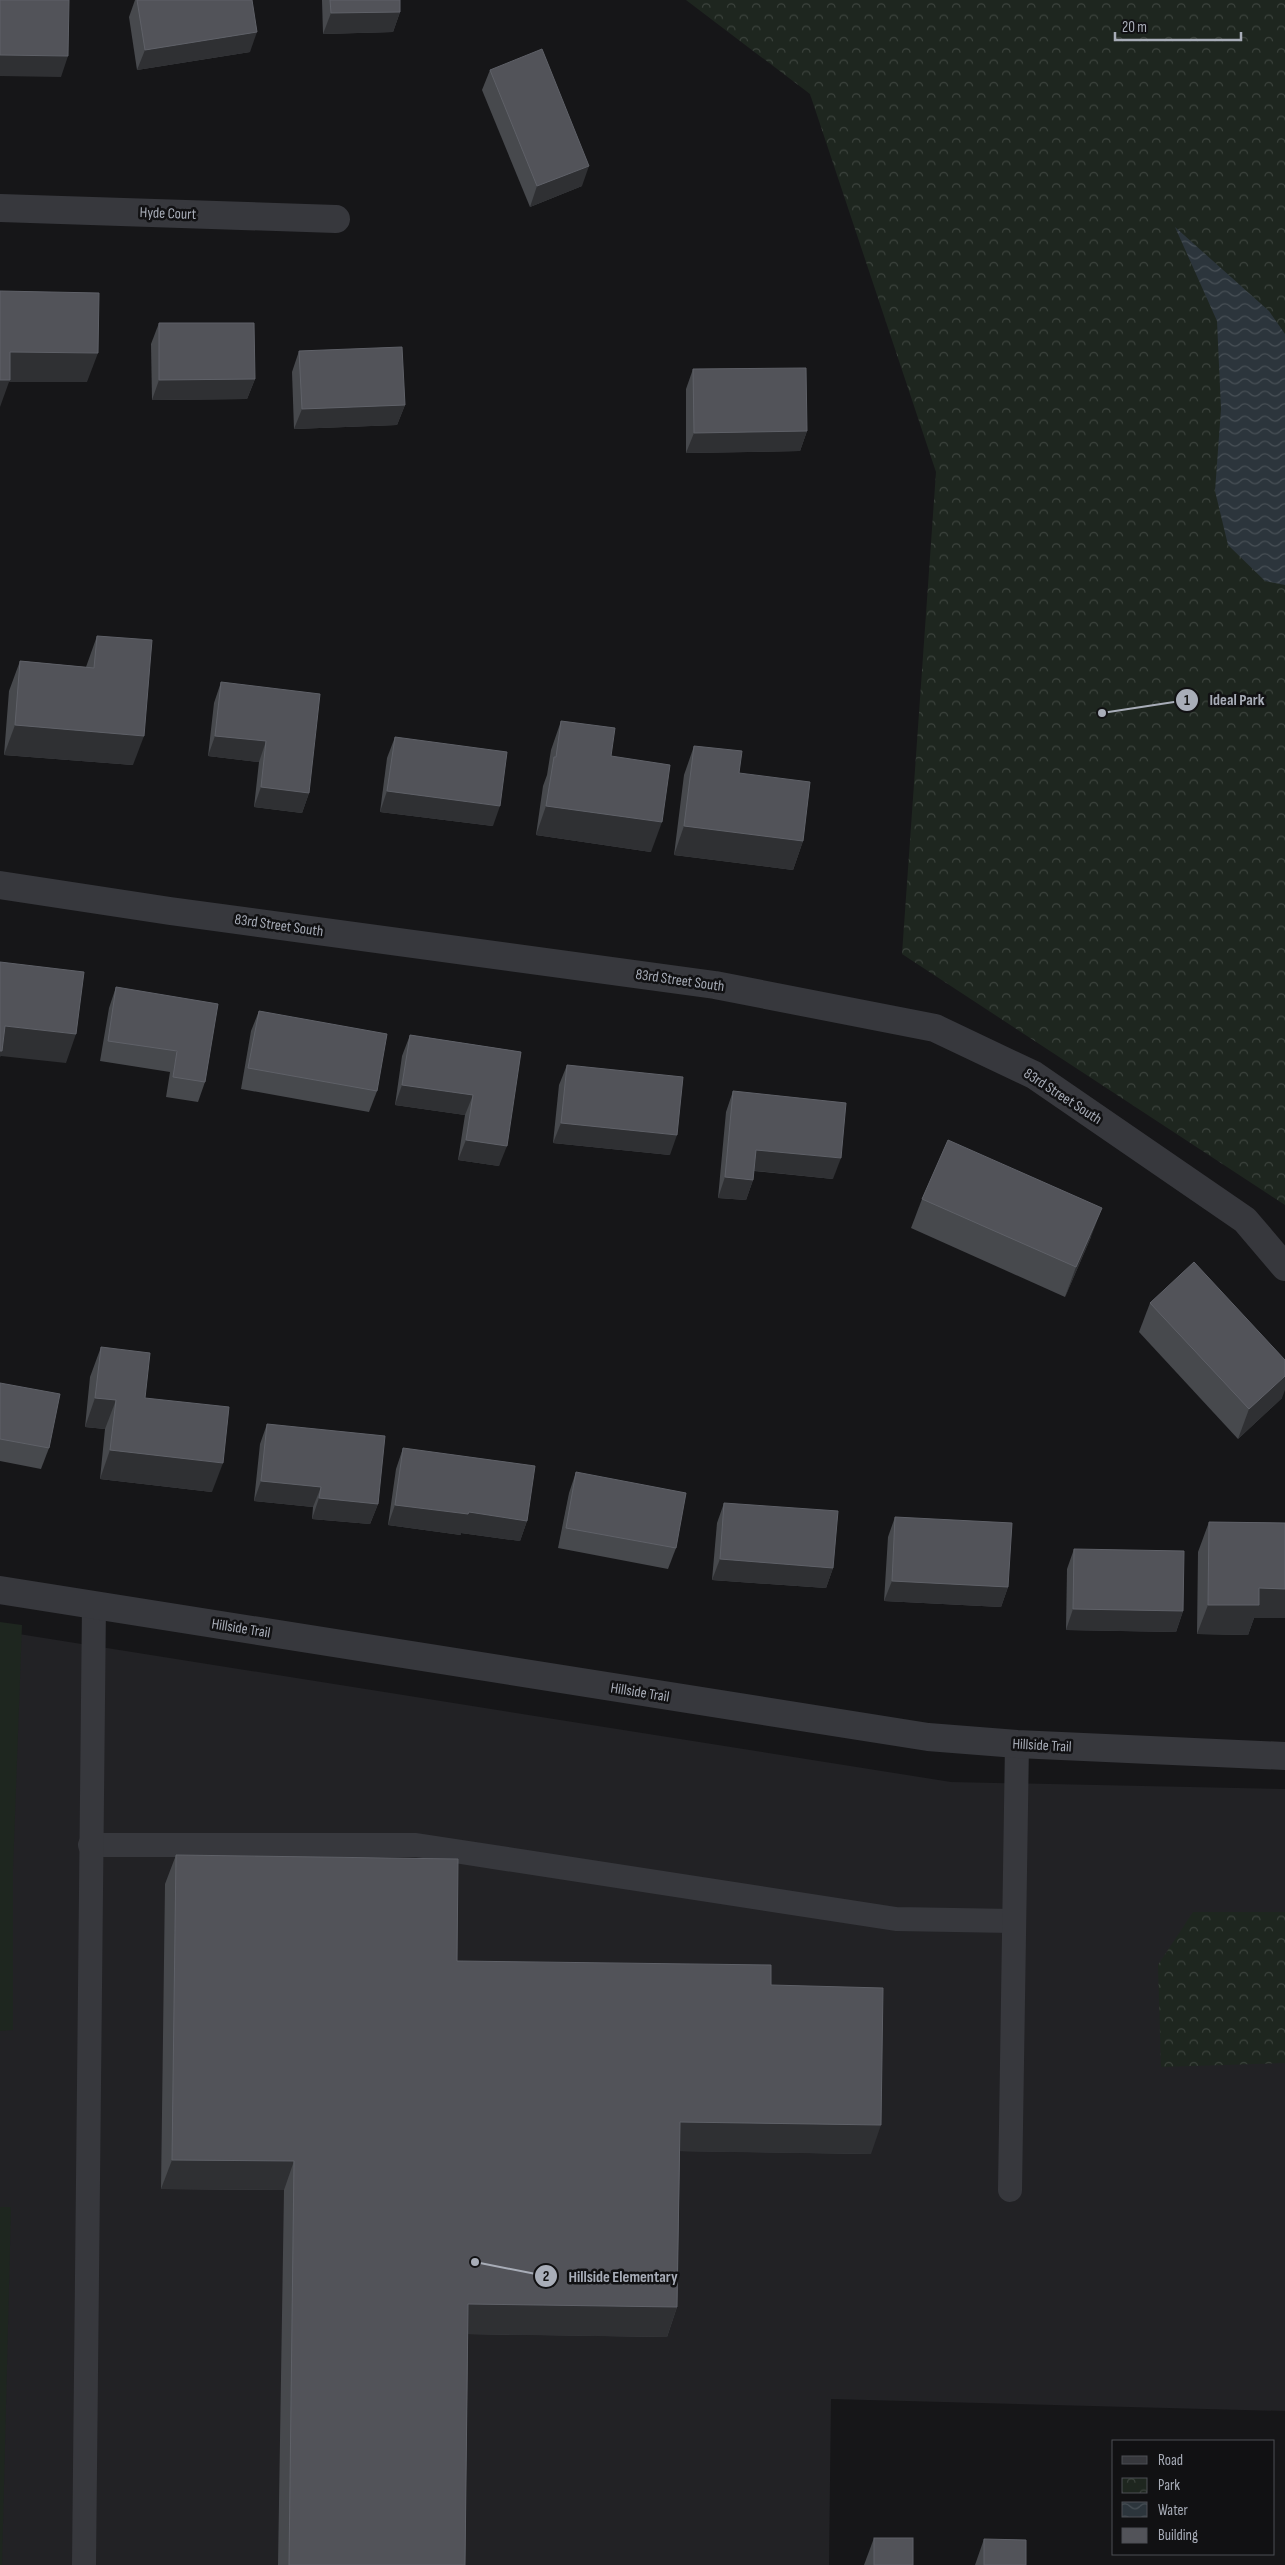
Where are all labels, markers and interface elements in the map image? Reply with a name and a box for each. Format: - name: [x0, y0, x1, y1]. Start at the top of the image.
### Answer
- scale bar: [1115, 10, 1241, 42]
- text: 20 m: [1122, 18, 1147, 37]
- street label: Hyde Court: [139, 203, 197, 224]
- callout: Ideal Park: [1175, 684, 1275, 715]
- text: 1: [1184, 691, 1190, 710]
- text: Ideal Park: [1210, 691, 1265, 710]
- street label: 83rd Street South: [233, 910, 325, 941]
- street label: 83rd Street South: [634, 965, 726, 996]
- street label: 83rd Street South: [1020, 1064, 1105, 1129]
- street label: Hillside Trail: [210, 1614, 272, 1643]
- street label: Hillside Trail: [609, 1678, 671, 1707]
- street label: Hillside Trail: [1012, 1734, 1072, 1757]
- callout: Hillside Elementary: [534, 2261, 688, 2292]
- text: 2: [543, 2267, 549, 2286]
- text: Hillside Elementary: [568, 2268, 678, 2287]
- legend: [1112, 2440, 1275, 2555]
- text: Road: [1158, 2451, 1183, 2470]
- text: Park: [1158, 2476, 1180, 2495]
- text: Water: [1158, 2501, 1189, 2520]
- text: Building: [1158, 2526, 1198, 2545]

